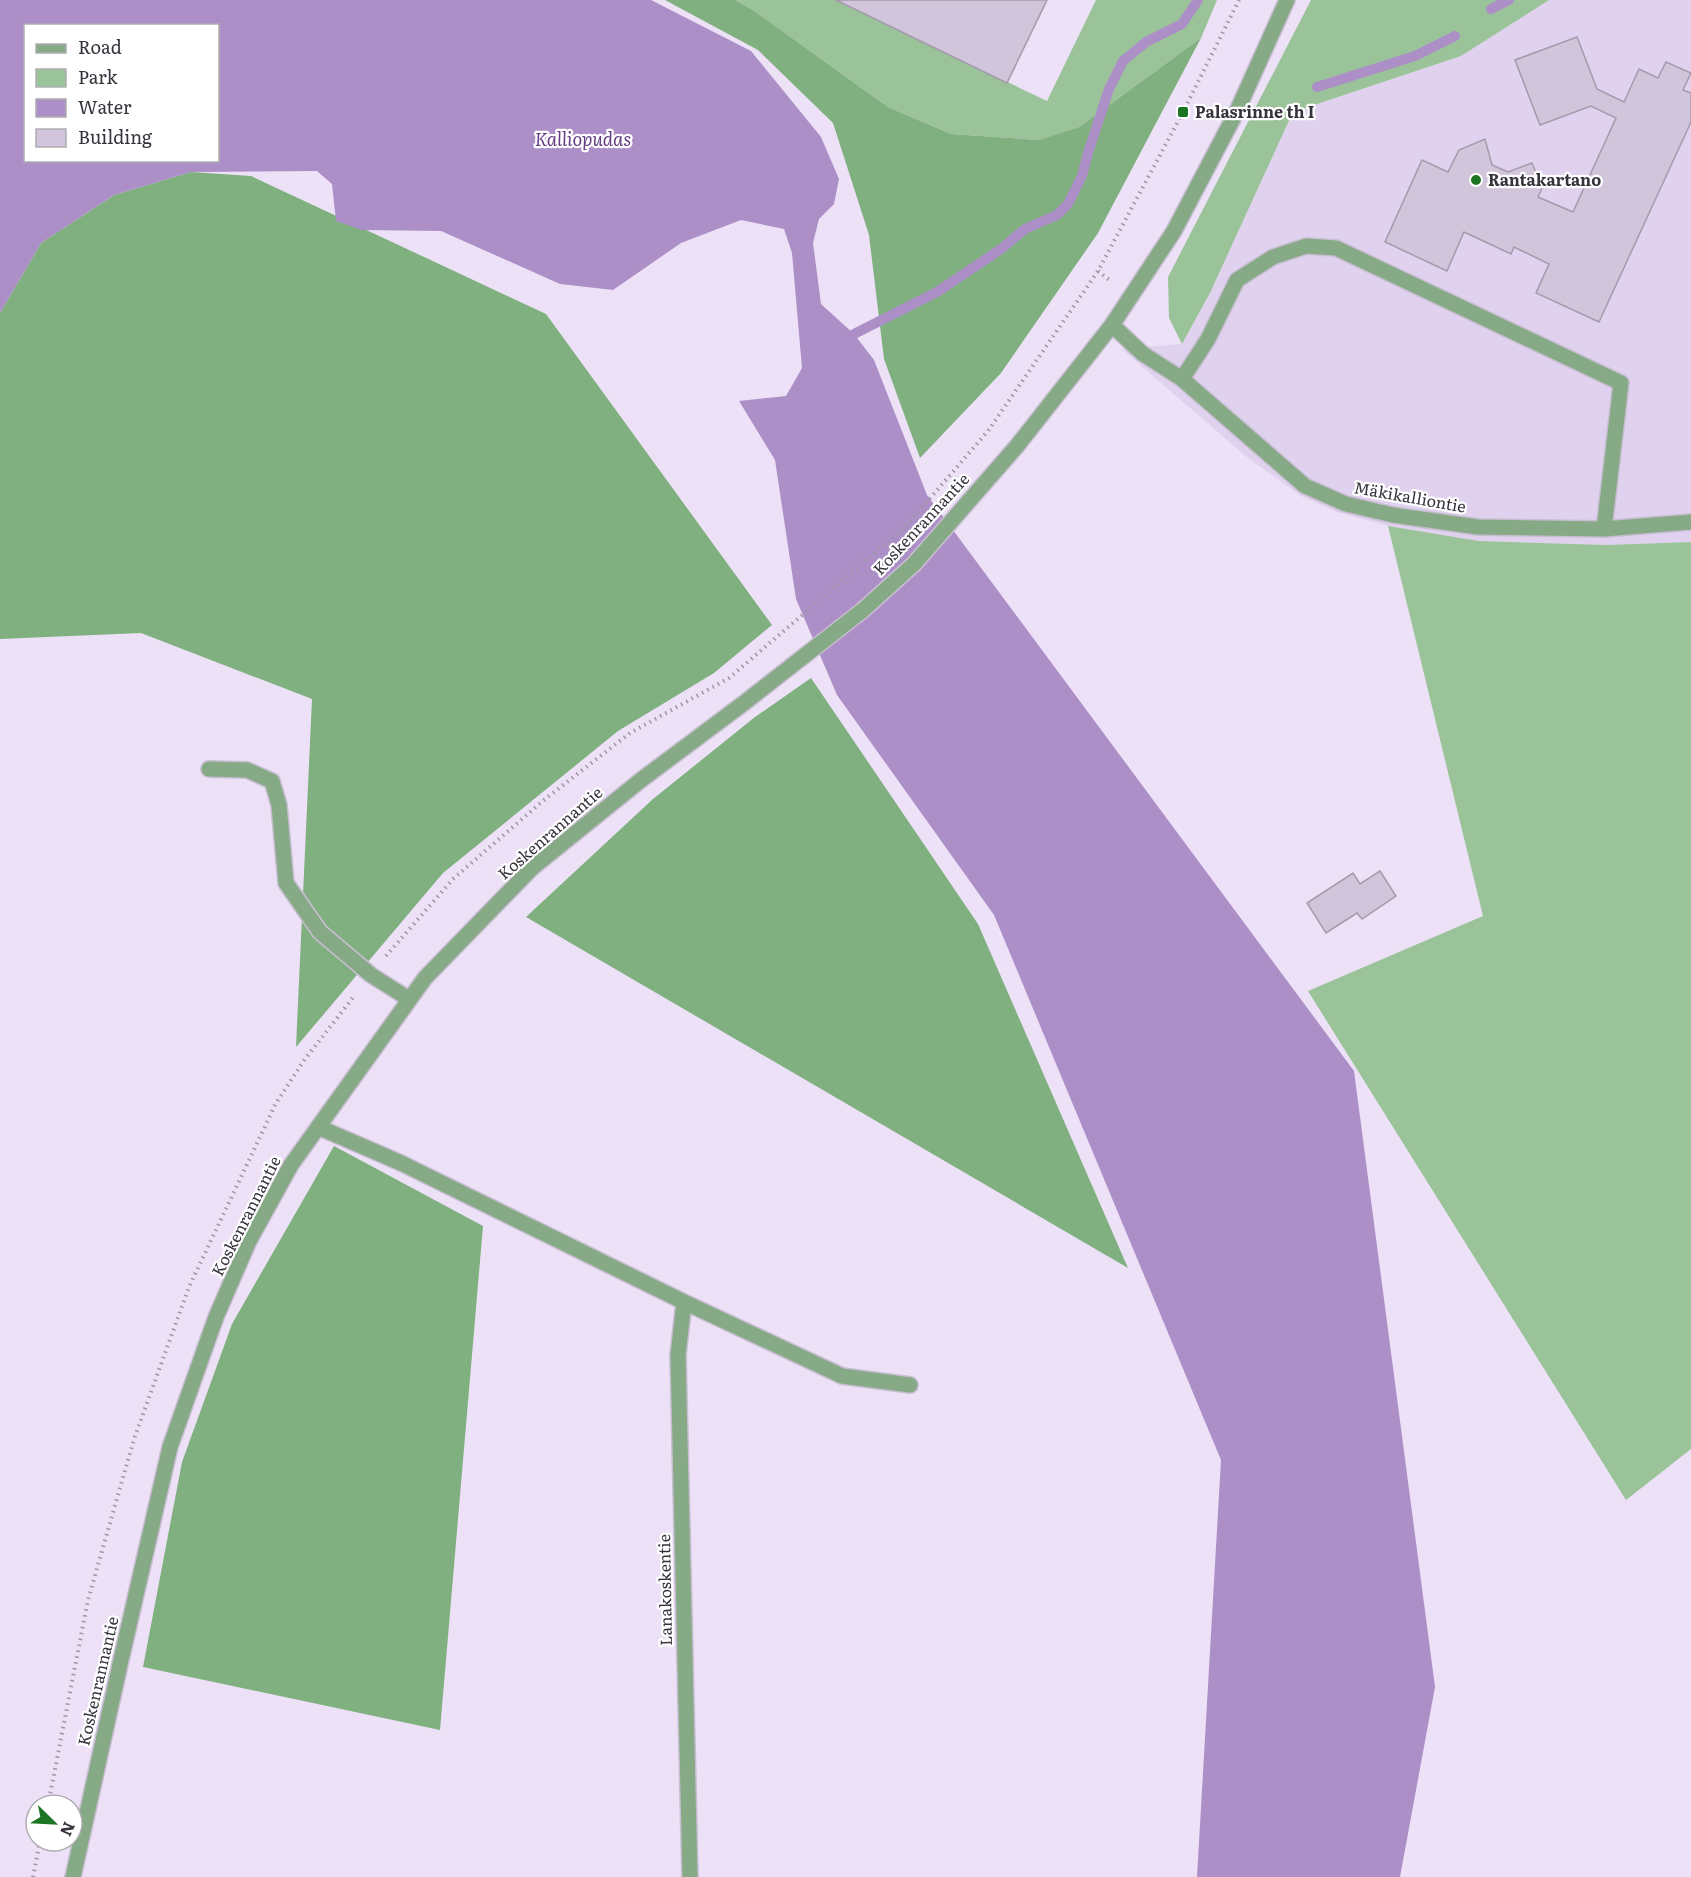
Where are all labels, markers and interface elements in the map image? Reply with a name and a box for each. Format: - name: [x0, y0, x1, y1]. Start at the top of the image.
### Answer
- legend: [24, 24, 219, 162]
- text: Road: [78, 33, 122, 60]
- text: Park: [78, 63, 119, 90]
- text: Water: [78, 93, 132, 120]
- place label: Palasrinne th I: [1195, 99, 1314, 123]
- marker: Palasrinne th I: [1176, 105, 1190, 119]
- text: Building: [78, 123, 153, 150]
- water label: Kalliopudas: [535, 125, 631, 152]
- place label: Rantakartano: [1488, 167, 1601, 191]
- marker: Rantakartano: [1469, 173, 1483, 187]
- street label: Koskenrannantie: [866, 467, 974, 580]
- street label: Mäkikalliontie: [1352, 474, 1468, 518]
- street label: Koskenrannantie: [492, 780, 607, 885]
- street label: Koskenrannantie: [204, 1151, 286, 1280]
- street label: Lanakoskentie: [651, 1534, 677, 1646]
- street label: Koskenrannantie: [70, 1614, 124, 1748]
- north arrow: [24, 1793, 84, 1853]
- text: N: [55, 1818, 82, 1841]

